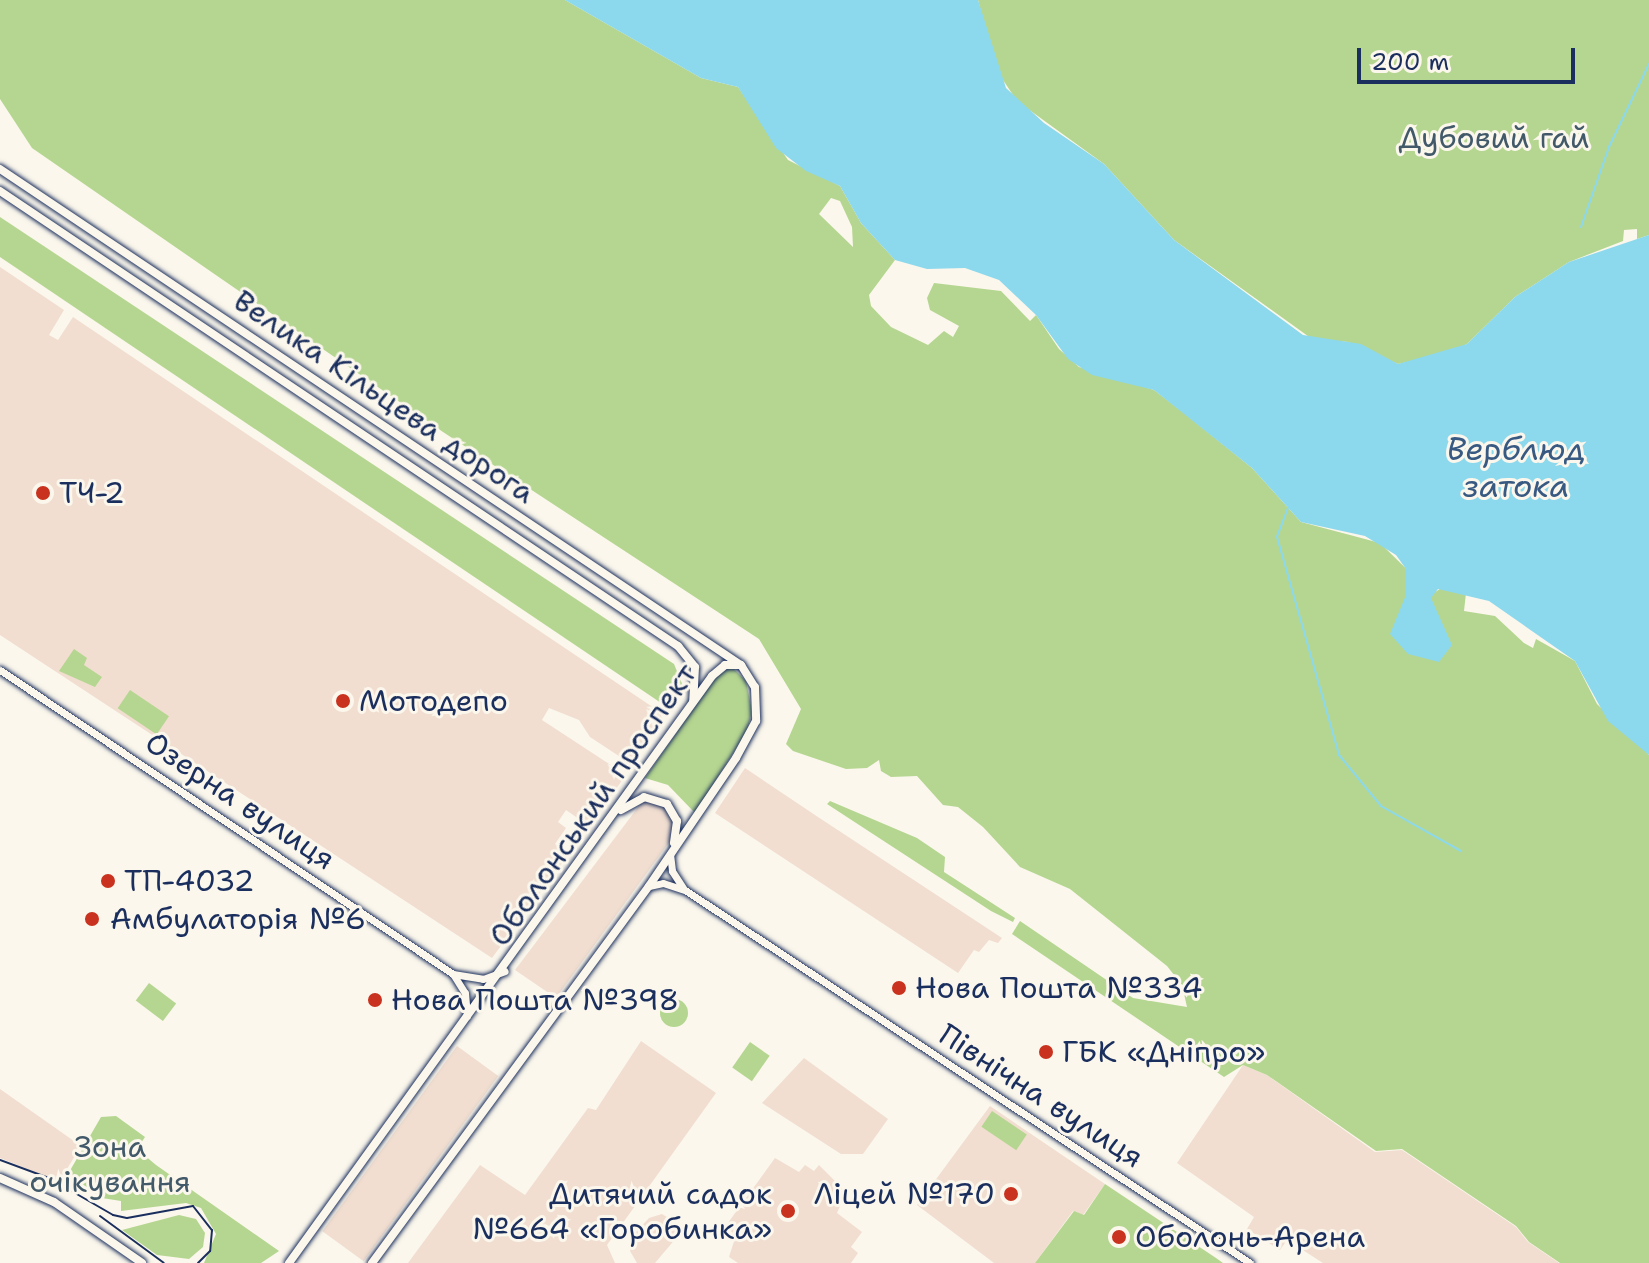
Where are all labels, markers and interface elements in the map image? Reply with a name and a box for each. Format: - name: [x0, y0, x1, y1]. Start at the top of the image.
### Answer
- scale bar: [1361, 32, 1579, 82]
- text: 200 m: [1371, 46, 1449, 78]
- park label: Дубовий гай: [1399, 120, 1589, 156]
- street label: Велика Кільцева дорога: [227, 283, 541, 511]
- water label: Верблюд затока: [1447, 431, 1585, 506]
- place label: ТЧ-2: [59, 475, 125, 511]
- marker: ТЧ-2: [34, 484, 52, 502]
- street label: Оболонський проспект: [482, 657, 704, 953]
- place label: Мотодепо: [359, 683, 508, 719]
- marker: Мотодепо: [334, 692, 352, 710]
- street label: Озерна вулиця: [138, 724, 342, 878]
- place label: ТП-4032: [124, 863, 255, 899]
- marker: ТП-4032: [99, 872, 117, 890]
- place label: Амбулаторія №6: [110, 901, 366, 937]
- marker: Амбулаторія №6: [81, 908, 103, 930]
- place label: Нова Пошта №334: [915, 970, 1202, 1006]
- marker: Нова Пошта №334: [890, 979, 908, 997]
- place label: Нова Пошта №398: [391, 982, 679, 1018]
- marker: Нова Пошта №398: [366, 991, 384, 1009]
- street label: Північна вулиця: [932, 1016, 1150, 1176]
- place label: ГБК «Дніпро»: [1062, 1034, 1265, 1070]
- marker: ГБК «Дніпро»: [1037, 1043, 1055, 1061]
- park label: Зона очікування: [29, 1129, 191, 1200]
- place label: Дитячий садок №664 «Горобинка»: [472, 1176, 772, 1246]
- place label: Ліцей №170: [814, 1176, 995, 1212]
- marker: Ліцей №170: [1002, 1185, 1020, 1203]
- marker: Дитячий садок №664 «Горобинка»: [779, 1202, 797, 1220]
- place label: Оболонь-Арена: [1135, 1219, 1365, 1255]
- marker: Оболонь-Арена: [1110, 1228, 1128, 1246]

